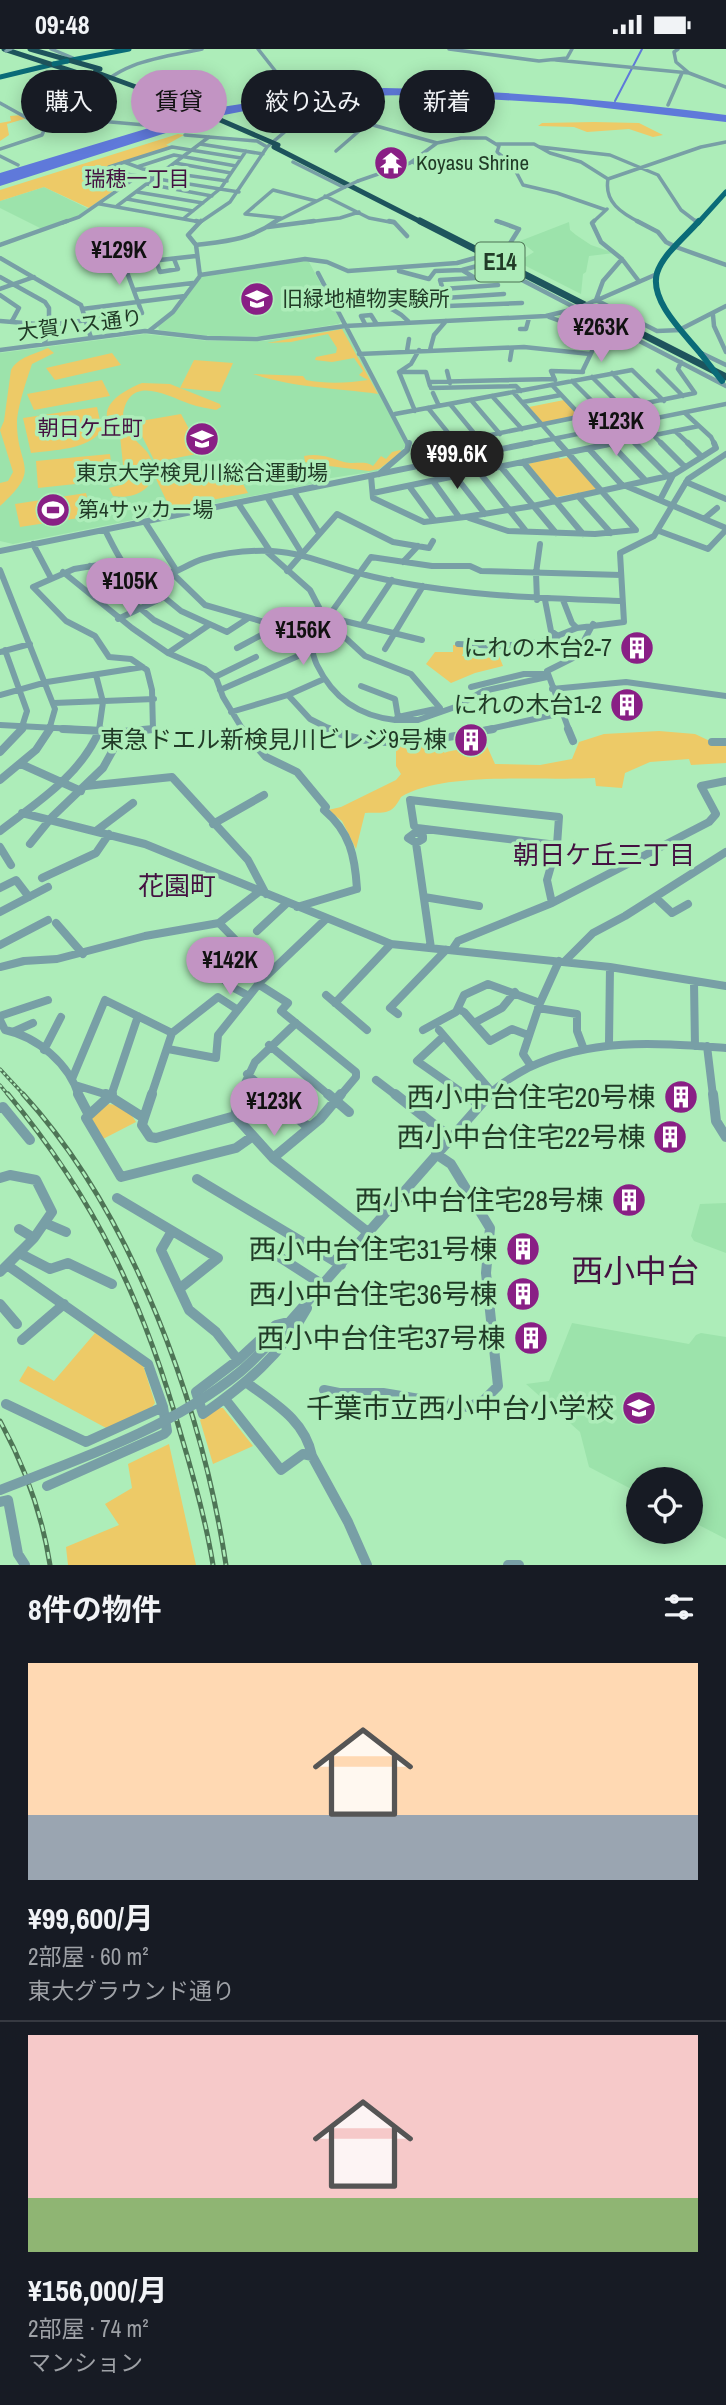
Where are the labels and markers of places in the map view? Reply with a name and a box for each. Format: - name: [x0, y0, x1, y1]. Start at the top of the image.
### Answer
- temple icon: Koyasu Shrine: [372, 144, 410, 182]
- place label: Koyasu Shrine: [416, 148, 529, 177]
- pin: ¥129K: [70, 227, 168, 287]
- school or university icon: 旧緑地植物実験所: [238, 280, 276, 318]
- place label: 旧緑地植物実験所: [282, 284, 450, 313]
- pin: ¥263K: [552, 305, 650, 364]
- pin: ¥123K: [567, 399, 665, 458]
- school or university icon: 東京大学検見川総合運動場: [183, 420, 221, 458]
- pin: ¥99.6K: [400, 431, 514, 491]
- place label: 東京大学検見川総合運動場: [76, 458, 328, 487]
- sports icon: 第4サッカー場: [34, 491, 72, 529]
- place label: 第4サッカー場: [78, 495, 214, 524]
- pin: ¥105K: [81, 559, 179, 618]
- pin: ¥156K: [254, 607, 352, 667]
- building icon: にれの木台2-7: [618, 629, 656, 667]
- place label: にれの木台2-7: [464, 631, 612, 663]
- building icon: にれの木台1-2: [608, 686, 646, 724]
- place label: にれの木台1-2: [454, 688, 602, 720]
- building icon: 東急ドエル新検見川ビレジ9号棟: [452, 721, 490, 759]
- place label: 東急ドエル新検見川ビレジ9号棟: [100, 723, 447, 755]
- pin: ¥142K: [181, 937, 279, 997]
- place label: 西小中台住宅20号棟: [406, 1078, 656, 1116]
- building icon: 西小中台住宅20号棟: [662, 1078, 700, 1116]
- pin: ¥123K: [225, 1079, 323, 1138]
- place label: 西小中台住宅22号棟: [396, 1118, 646, 1156]
- building icon: 西小中台住宅22号棟: [651, 1118, 689, 1156]
- place label: 西小中台住宅28号棟: [354, 1181, 604, 1219]
- building icon: 西小中台住宅28号棟: [610, 1181, 648, 1219]
- place label: 西小中台住宅31号棟: [248, 1230, 498, 1268]
- building icon: 西小中台住宅31号棟: [504, 1230, 542, 1268]
- place label: 西小中台住宅36号棟: [248, 1275, 498, 1313]
- building icon: 西小中台住宅36号棟: [504, 1275, 542, 1313]
- place label: 西小中台住宅37号棟: [256, 1319, 506, 1357]
- building icon: 西小中台住宅37号棟: [512, 1319, 550, 1357]
- place label: 千葉市立西小中台小学校: [306, 1389, 614, 1427]
- school or university icon: 千葉市立西小中台小学校: [620, 1389, 658, 1427]

